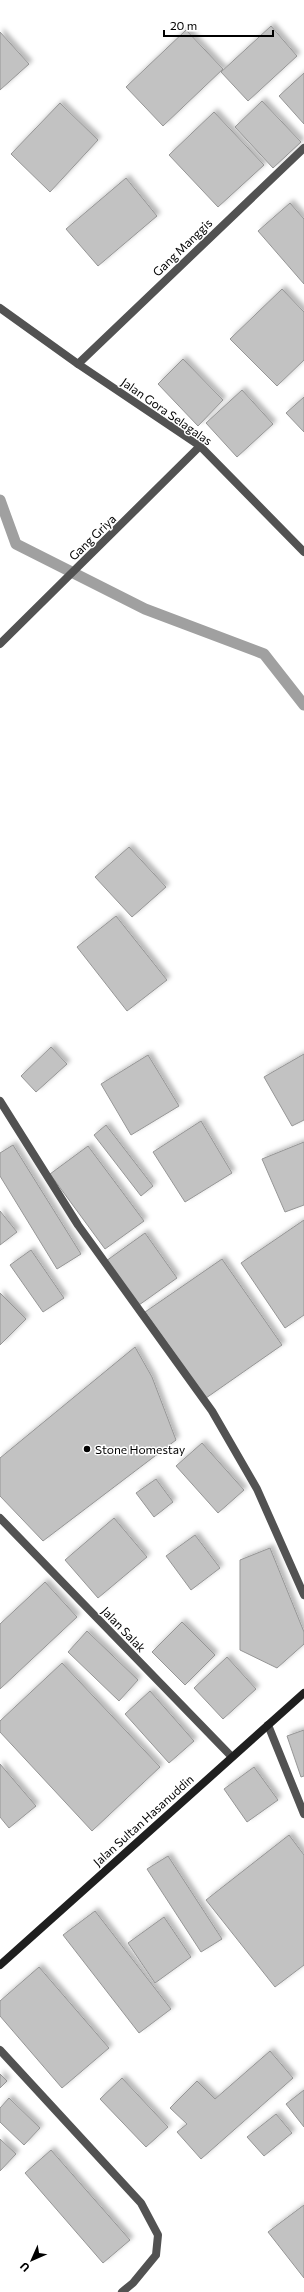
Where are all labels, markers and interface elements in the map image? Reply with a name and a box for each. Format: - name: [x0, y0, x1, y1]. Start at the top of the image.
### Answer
- scale bar: [164, 12, 273, 38]
- text: 20 m: [170, 18, 197, 32]
- street label: Gang Manggis: [150, 215, 214, 279]
- street label: Jalan Gora Selagalas: [118, 374, 215, 448]
- street label: Gang Griya: [66, 511, 118, 563]
- place label: Stone Homestay: [95, 1442, 185, 1456]
- marker: Stone Homestay: [82, 1444, 92, 1454]
- street label: Jalan Salak: [98, 1603, 149, 1656]
- street label: Jalan Sultan Hasanuddin: [90, 1771, 197, 1869]
- north arrow: [12, 2240, 52, 2280]
- text: U: [17, 2260, 32, 2275]

